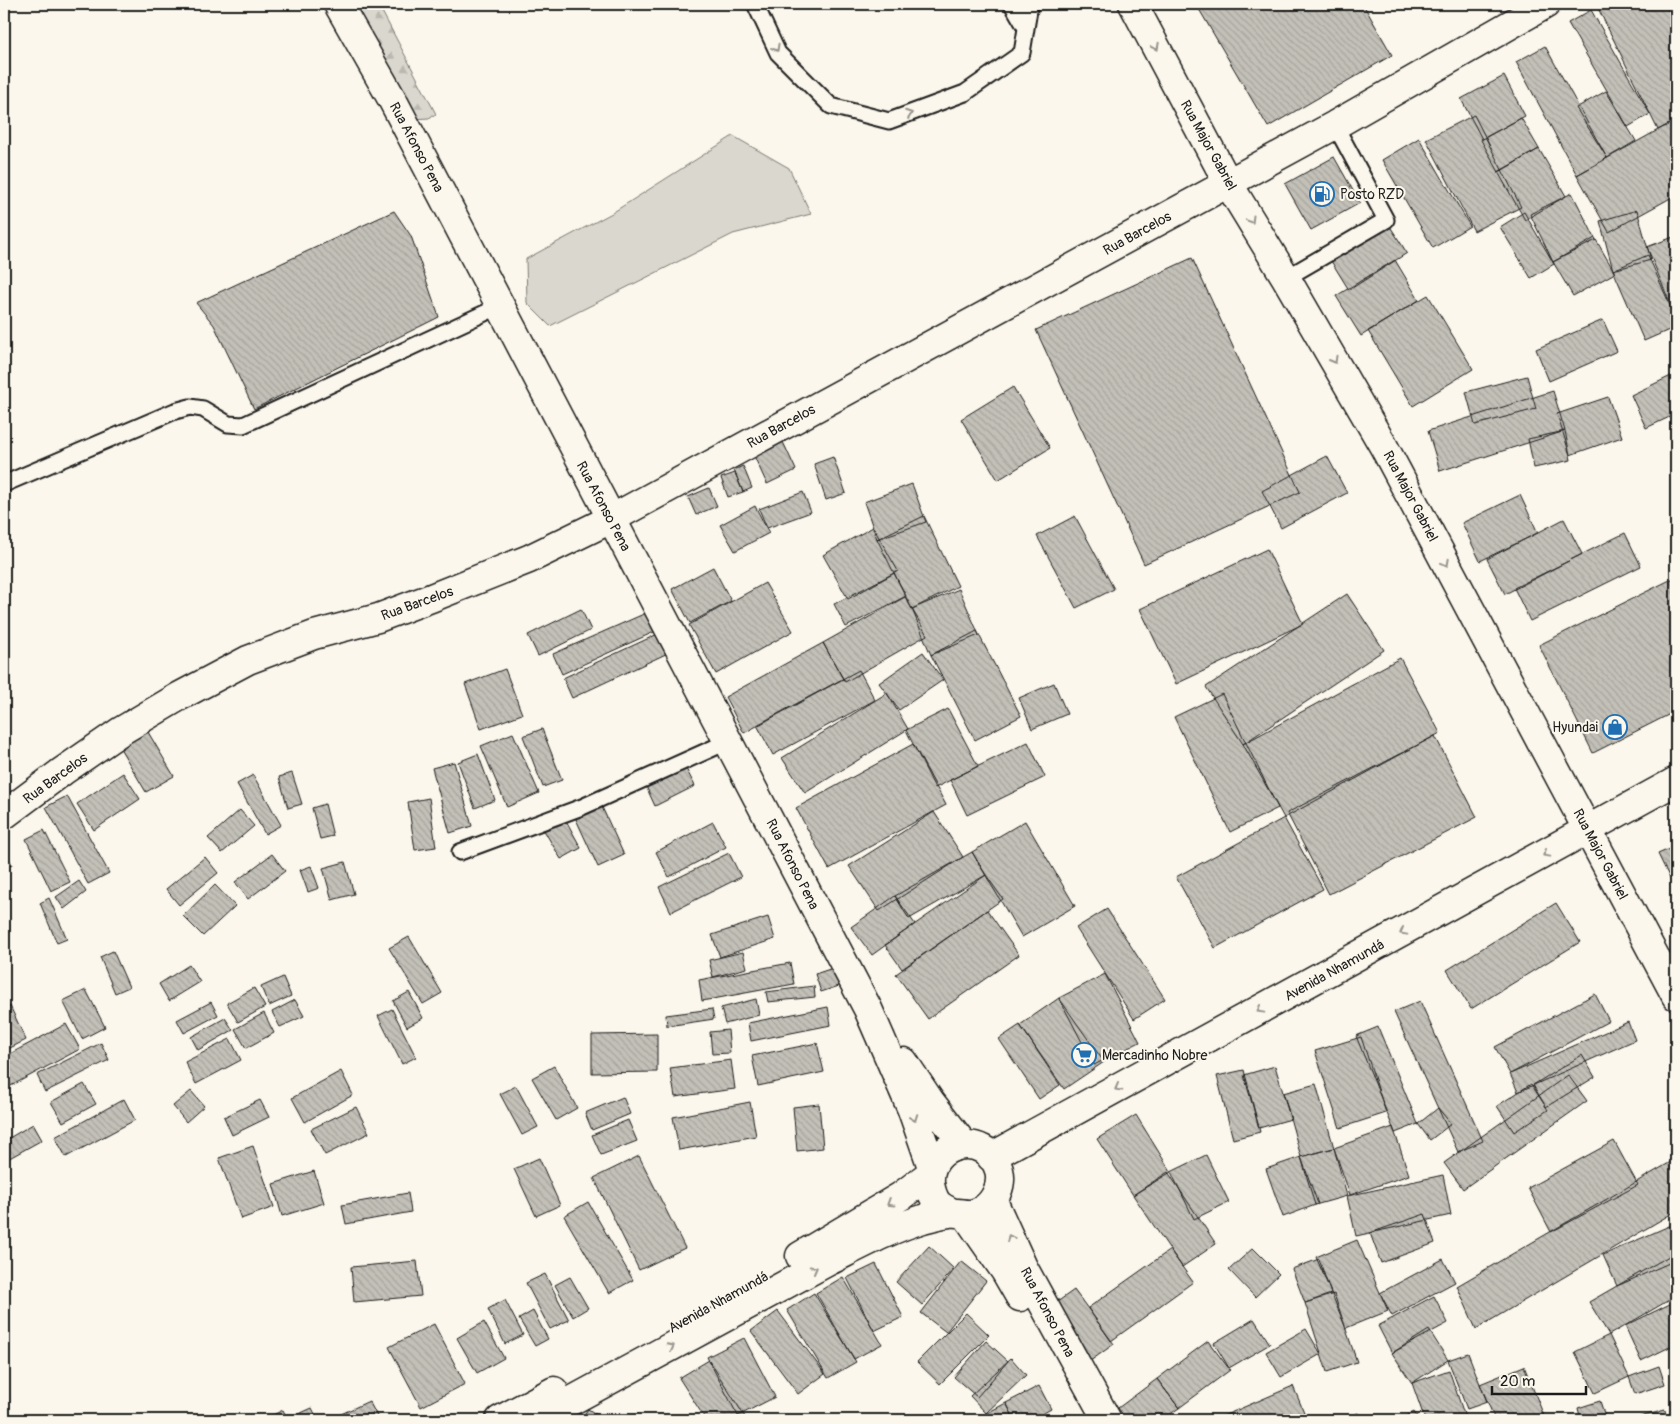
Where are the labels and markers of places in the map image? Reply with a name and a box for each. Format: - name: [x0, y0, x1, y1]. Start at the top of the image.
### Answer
- fuel station icon: Posto RZD: [1309, 181, 1335, 207]
- place label: Posto RZD: [1340, 186, 1404, 203]
- shop icon: Hyundai: [1602, 714, 1628, 740]
- place label: Hyundai: [1552, 719, 1599, 736]
- supermarket icon: Mercadinho Nobre: [1071, 1042, 1097, 1068]
- place label: Mercadinho Nobre: [1102, 1047, 1207, 1064]

